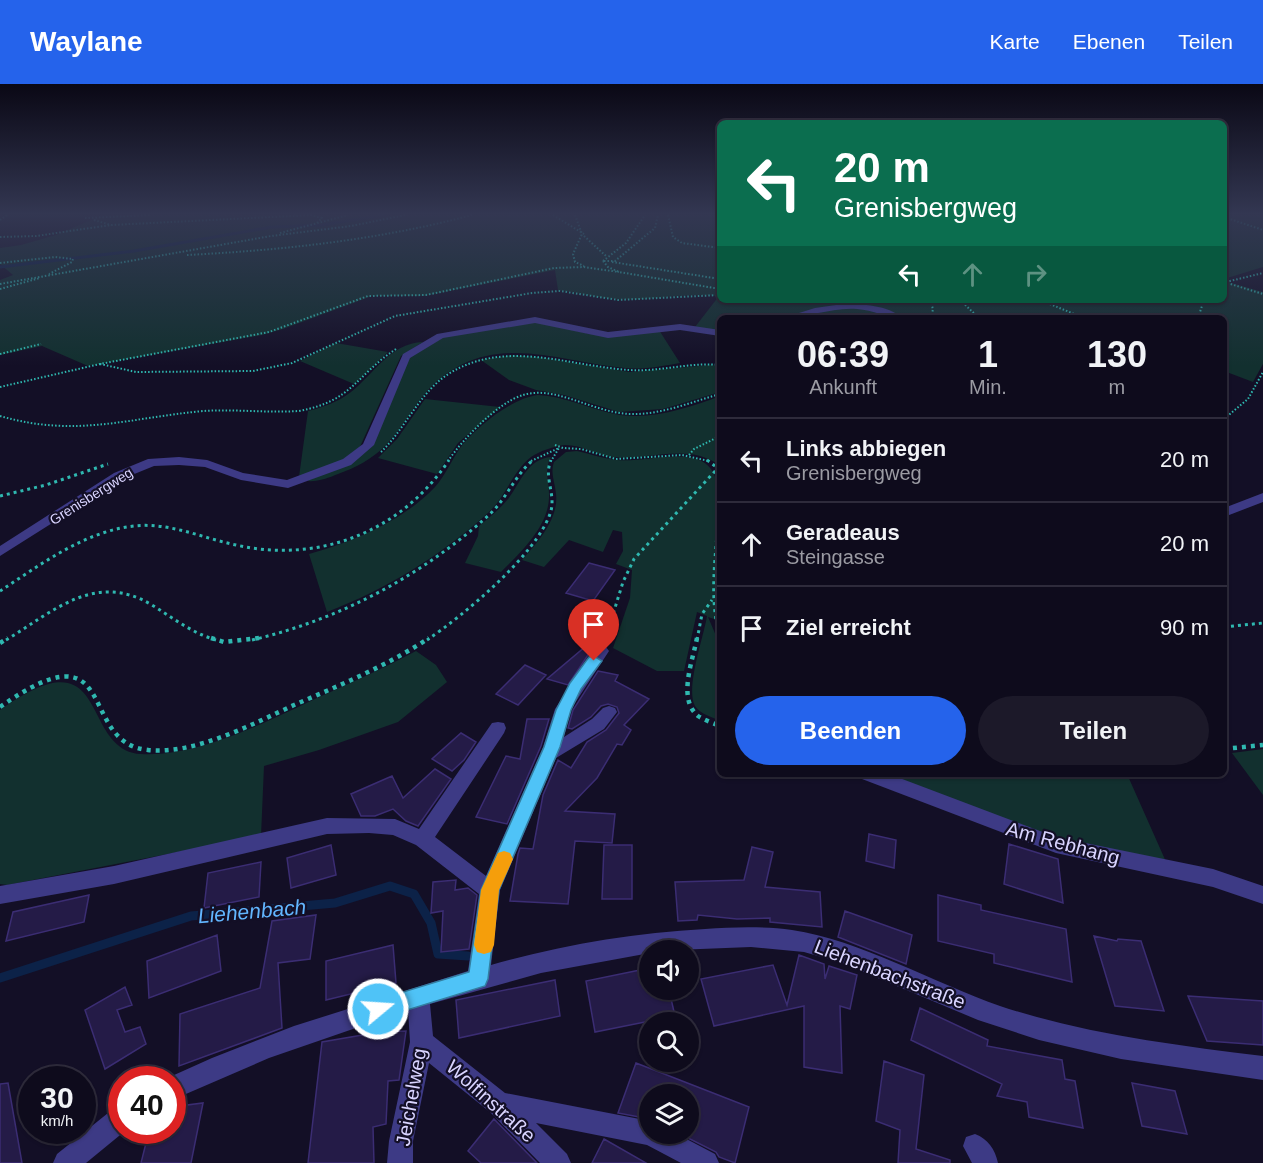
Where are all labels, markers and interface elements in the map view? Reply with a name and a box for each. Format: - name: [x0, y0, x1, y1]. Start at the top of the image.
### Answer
- text: Waylane: [30, 26, 143, 57]
- text: Karte: [990, 30, 1040, 53]
- text: Ebenen: [1073, 30, 1145, 53]
- text: Teilen: [1178, 30, 1233, 53]
- icon: left: [735, 144, 813, 222]
- text: 20 m: [834, 144, 930, 191]
- text: Grenisbergweg: [834, 193, 1017, 223]
- icon: left: [893, 258, 926, 291]
- icon: ahead: [956, 258, 989, 291]
- icon: right: [1019, 258, 1052, 291]
- text: 06:39: [797, 334, 889, 375]
- text: 1: [978, 334, 998, 375]
- text: 130: [1087, 334, 1147, 375]
- text: Ankunft: [809, 376, 877, 398]
- text: Min.: [969, 376, 1007, 398]
- text: m: [1109, 376, 1125, 398]
- text: Links abbiegen: [786, 436, 946, 461]
- icon: left: [735, 444, 768, 477]
- text: 20 m: [1160, 447, 1209, 472]
- text: Grenisbergweg: [786, 462, 922, 484]
- street label: Grenisbergweg: [47, 464, 135, 528]
- text: Geradeaus: [786, 520, 900, 545]
- icon: ahead: [735, 528, 768, 561]
- text: 20 m: [1160, 531, 1209, 556]
- text: Steingasse: [786, 546, 885, 568]
- pin: [568, 599, 619, 661]
- icon: arrive: [577, 608, 610, 641]
- icon: arrive: [735, 612, 768, 645]
- text: Ziel erreicht: [786, 615, 911, 640]
- text: 90 m: [1160, 615, 1209, 640]
- button: Beenden: [735, 696, 966, 765]
- button: Teilen: [978, 696, 1209, 765]
- street label: Am Rebhang: [1004, 817, 1122, 869]
- water label: Liehenbach: [197, 895, 307, 927]
- street label: Liehenbachstraße: [811, 935, 969, 1013]
- map controls: [639, 940, 699, 1144]
- button: sound: [639, 940, 699, 1000]
- position arrow: [346, 977, 410, 1041]
- button: search: [639, 1012, 699, 1072]
- street label: Jeichelweg: [392, 1046, 430, 1148]
- street label: Wolfinstraße: [442, 1055, 540, 1147]
- speed limit sign: 40: [108, 1066, 186, 1144]
- text: 30: [40, 1081, 74, 1114]
- button: layers: [639, 1084, 699, 1144]
- text: km/h: [41, 1112, 73, 1129]

